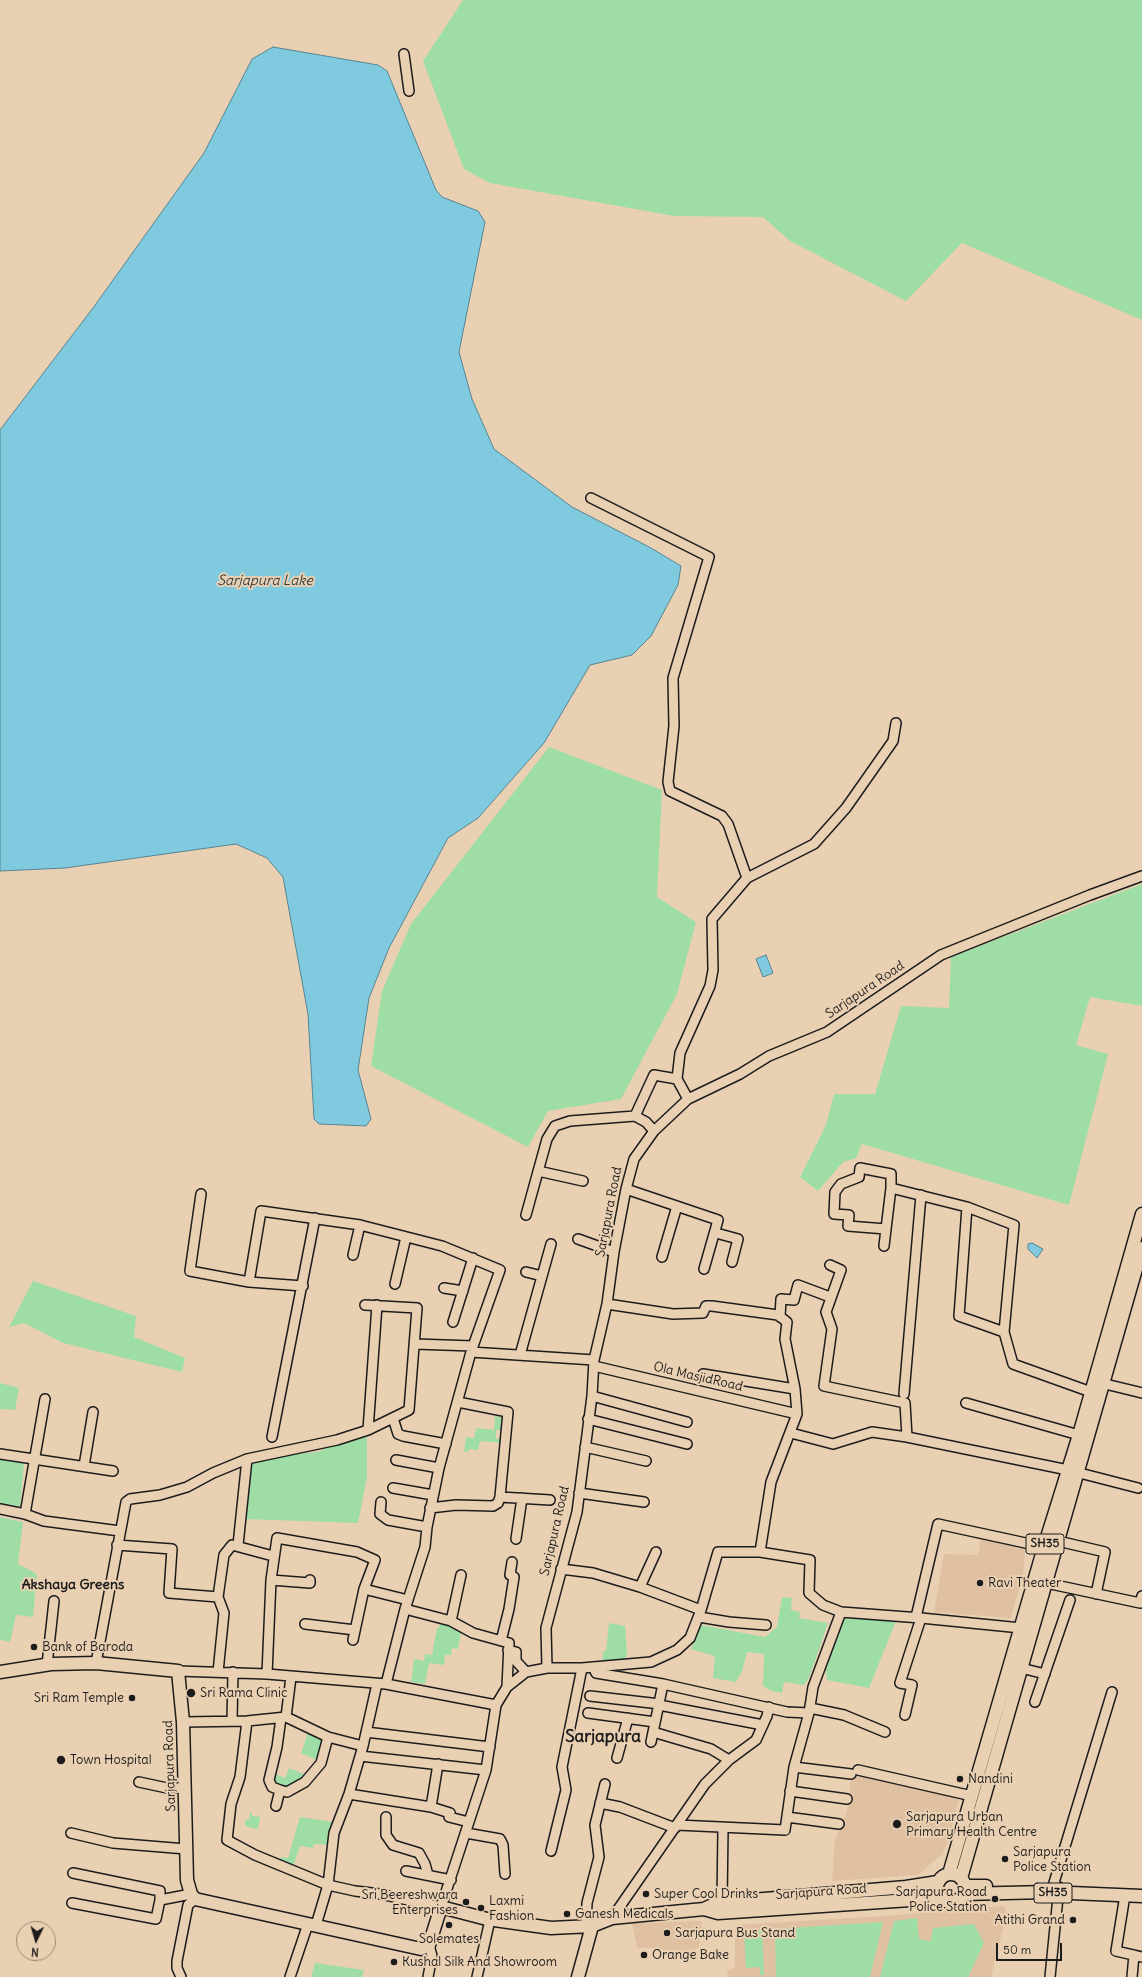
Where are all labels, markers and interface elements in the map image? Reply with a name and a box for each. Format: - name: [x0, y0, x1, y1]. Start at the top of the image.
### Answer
- water label: Sarjapura Lake: [217, 573, 313, 589]
- street label: Sarjapura Road: [823, 958, 907, 1022]
- street label: Sarjapura Road: [593, 1166, 625, 1258]
- street label: Ola MasjidRoad: [652, 1359, 744, 1395]
- street label: Sarjapura Road: [537, 1485, 573, 1577]
- road number: SH35: [1026, 1534, 1064, 1554]
- place label: Ravi Theater: [988, 1575, 1061, 1591]
- district label: Akshaya Greens: [22, 1577, 124, 1593]
- marker: Ravi Theater: [975, 1578, 985, 1588]
- place label: Bank of Baroda: [42, 1639, 133, 1655]
- marker: Bank of Baroda: [29, 1642, 39, 1652]
- place label: Sri Rama Clinic: [200, 1685, 288, 1701]
- marker: Sri Rama Clinic: [185, 1687, 197, 1699]
- place label: Sri Ram Temple: [34, 1690, 124, 1706]
- marker: Sri Ram Temple: [127, 1693, 137, 1703]
- street label: Sarjapura Road: [161, 1720, 179, 1812]
- district label: Sarjapura: [565, 1727, 641, 1747]
- place label: Town Hospital: [70, 1752, 152, 1768]
- marker: Town Hospital: [55, 1754, 67, 1766]
- place label: Nandini: [968, 1771, 1013, 1787]
- marker: Nandini: [955, 1774, 965, 1784]
- place label: Sarjapura Urban Primary Health Centre: [906, 1809, 1037, 1840]
- marker: Sarjapura Urban Primary Health Centre: [891, 1818, 903, 1830]
- place label: Sarjapura Police Station: [1013, 1844, 1091, 1875]
- marker: Sarjapura Police Station: [1000, 1854, 1010, 1864]
- street label: Sarjapura Road: [775, 1881, 867, 1903]
- road number: SH35: [1034, 1883, 1072, 1903]
- place label: Sarjapura Road Police Station: [896, 1884, 987, 1915]
- place label: Super Cool Drinks: [654, 1886, 758, 1902]
- place label: Sri Beereshwara Enterprises: [361, 1887, 458, 1918]
- marker: Super Cool Drinks: [641, 1889, 651, 1899]
- place label: Laxmi Fashion: [489, 1893, 534, 1924]
- marker: Sarjapura Road Police Station: [990, 1894, 1000, 1904]
- marker: Sri Beereshwara Enterprises: [461, 1897, 471, 1907]
- marker: Laxmi Fashion: [476, 1903, 486, 1913]
- place label: Ganesh Medicals: [575, 1906, 674, 1922]
- marker: Ganesh Medicals: [562, 1909, 572, 1919]
- place label: Atithi Grand: [994, 1912, 1065, 1928]
- marker: Atithi Grand: [1068, 1915, 1078, 1925]
- marker: Solemates: [444, 1920, 454, 1930]
- north arrow: [16, 1921, 56, 1961]
- place label: Sarjapura Bus Stand: [675, 1925, 795, 1941]
- marker: Sarjapura Bus Stand: [662, 1928, 672, 1938]
- place label: Solemates: [419, 1931, 479, 1947]
- scale bar: [998, 1935, 1064, 1961]
- text: 50 m: [1003, 1942, 1031, 1957]
- text: N: [31, 1945, 39, 1959]
- place label: Orange Bake: [652, 1947, 729, 1963]
- marker: Orange Bake: [639, 1950, 649, 1960]
- place label: Kushal Silk And Showroom: [402, 1954, 557, 1970]
- marker: Kushal Silk And Showroom: [389, 1957, 399, 1967]

